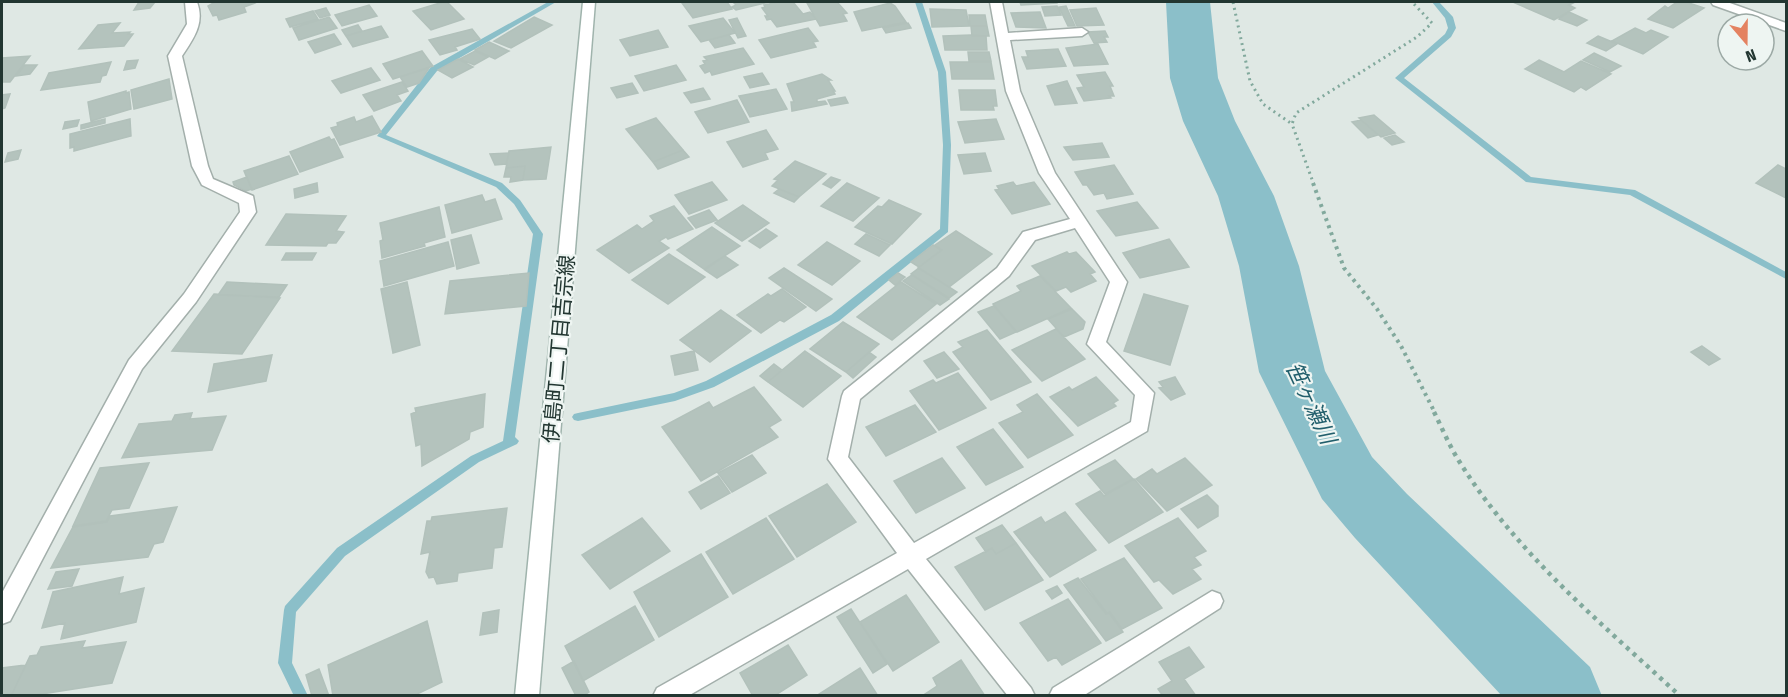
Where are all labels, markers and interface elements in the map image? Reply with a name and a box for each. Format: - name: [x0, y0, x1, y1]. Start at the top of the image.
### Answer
- north arrow: [1716, 12, 1776, 72]
- text: N: [1743, 45, 1759, 66]
- street label: 伊島町二丁目吉宗線: [538, 254, 580, 444]
- water label: 笹ヶ瀬川: [1280, 357, 1343, 450]

